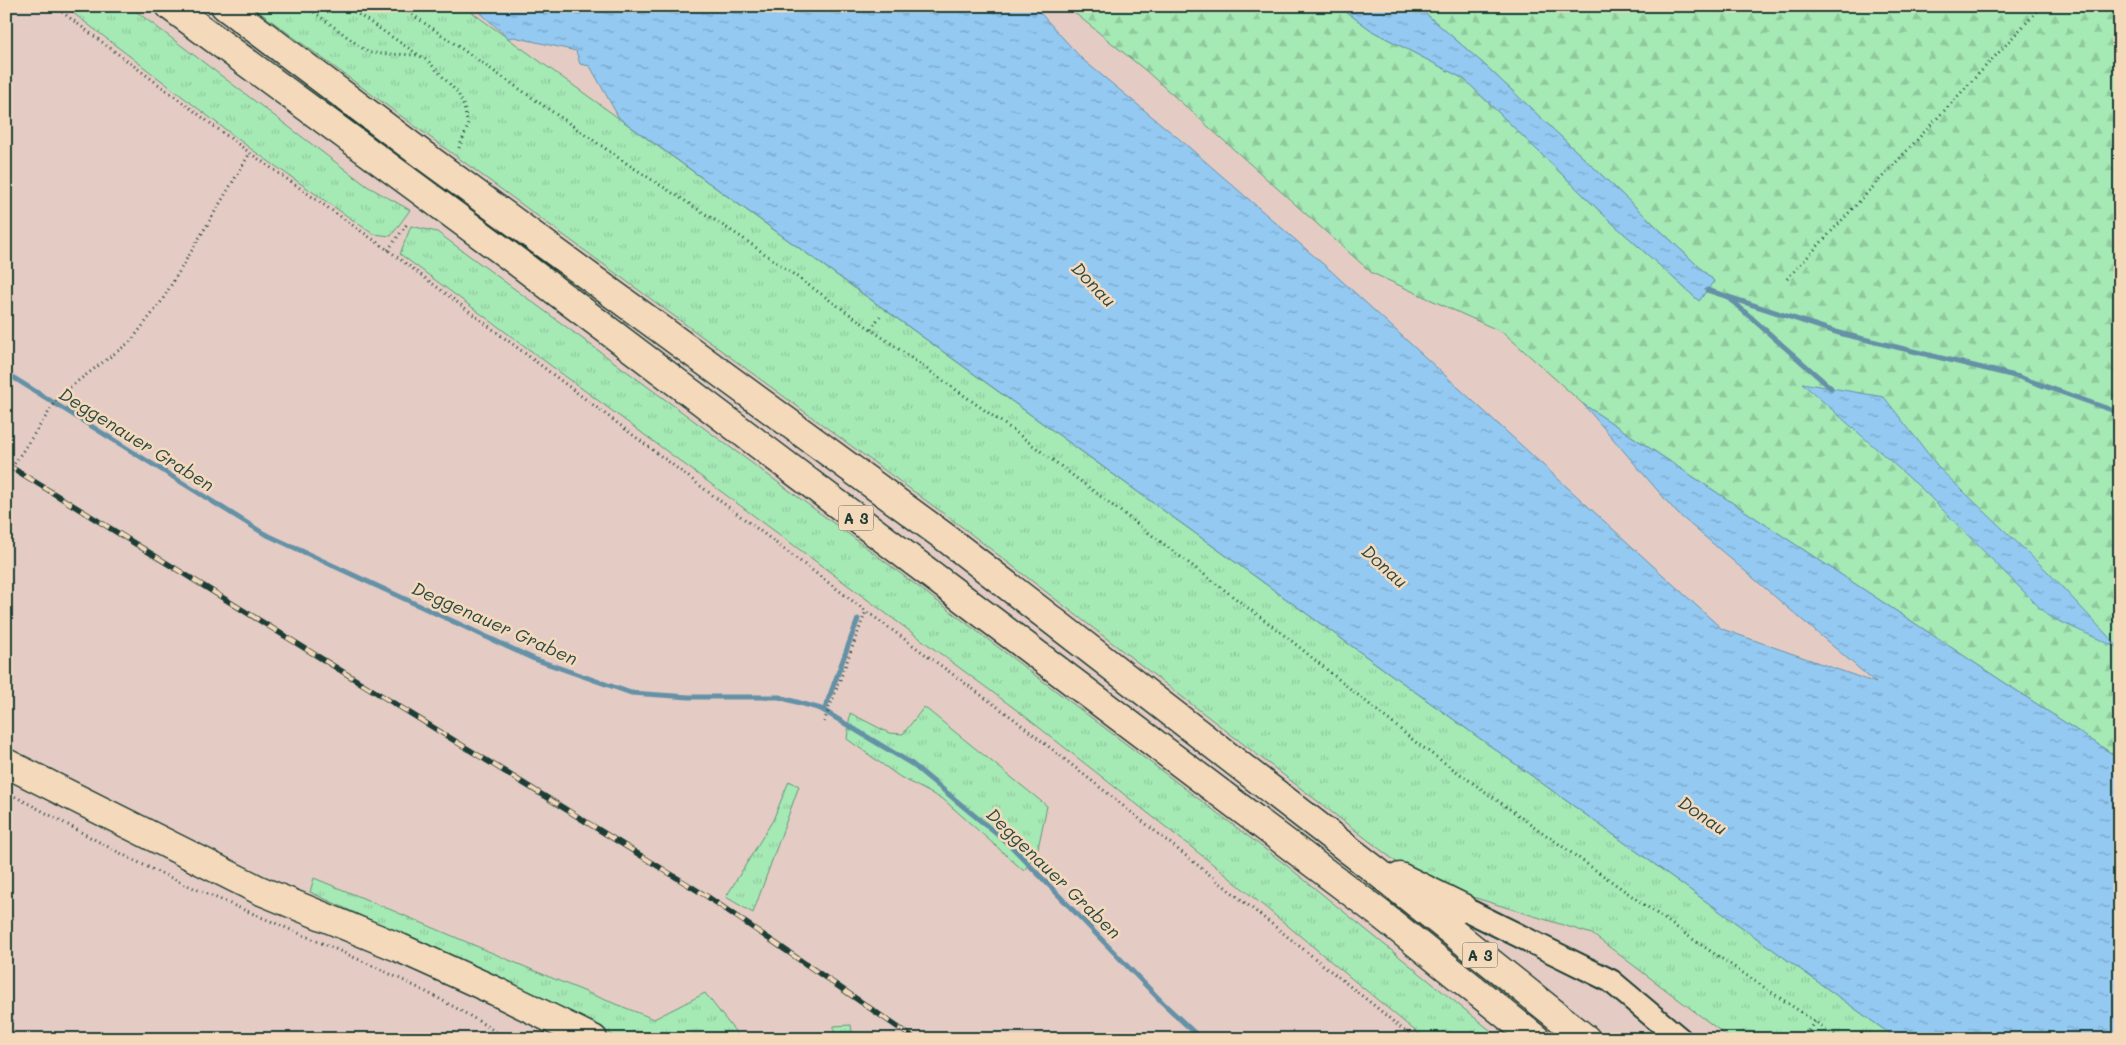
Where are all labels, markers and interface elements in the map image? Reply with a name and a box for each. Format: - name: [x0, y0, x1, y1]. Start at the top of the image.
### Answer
- water label: Donau: [1067, 256, 1121, 312]
- water label: Deggenauer Graben: [55, 381, 219, 497]
- road number: A 3: [838, 506, 874, 530]
- water label: Donau: [1357, 539, 1413, 593]
- water label: Deggenauer Graben: [409, 576, 582, 670]
- water label: Donau: [1674, 790, 1732, 840]
- water label: Deggenauer Graben: [981, 802, 1127, 944]
- road number: A 3: [1462, 942, 1498, 968]

